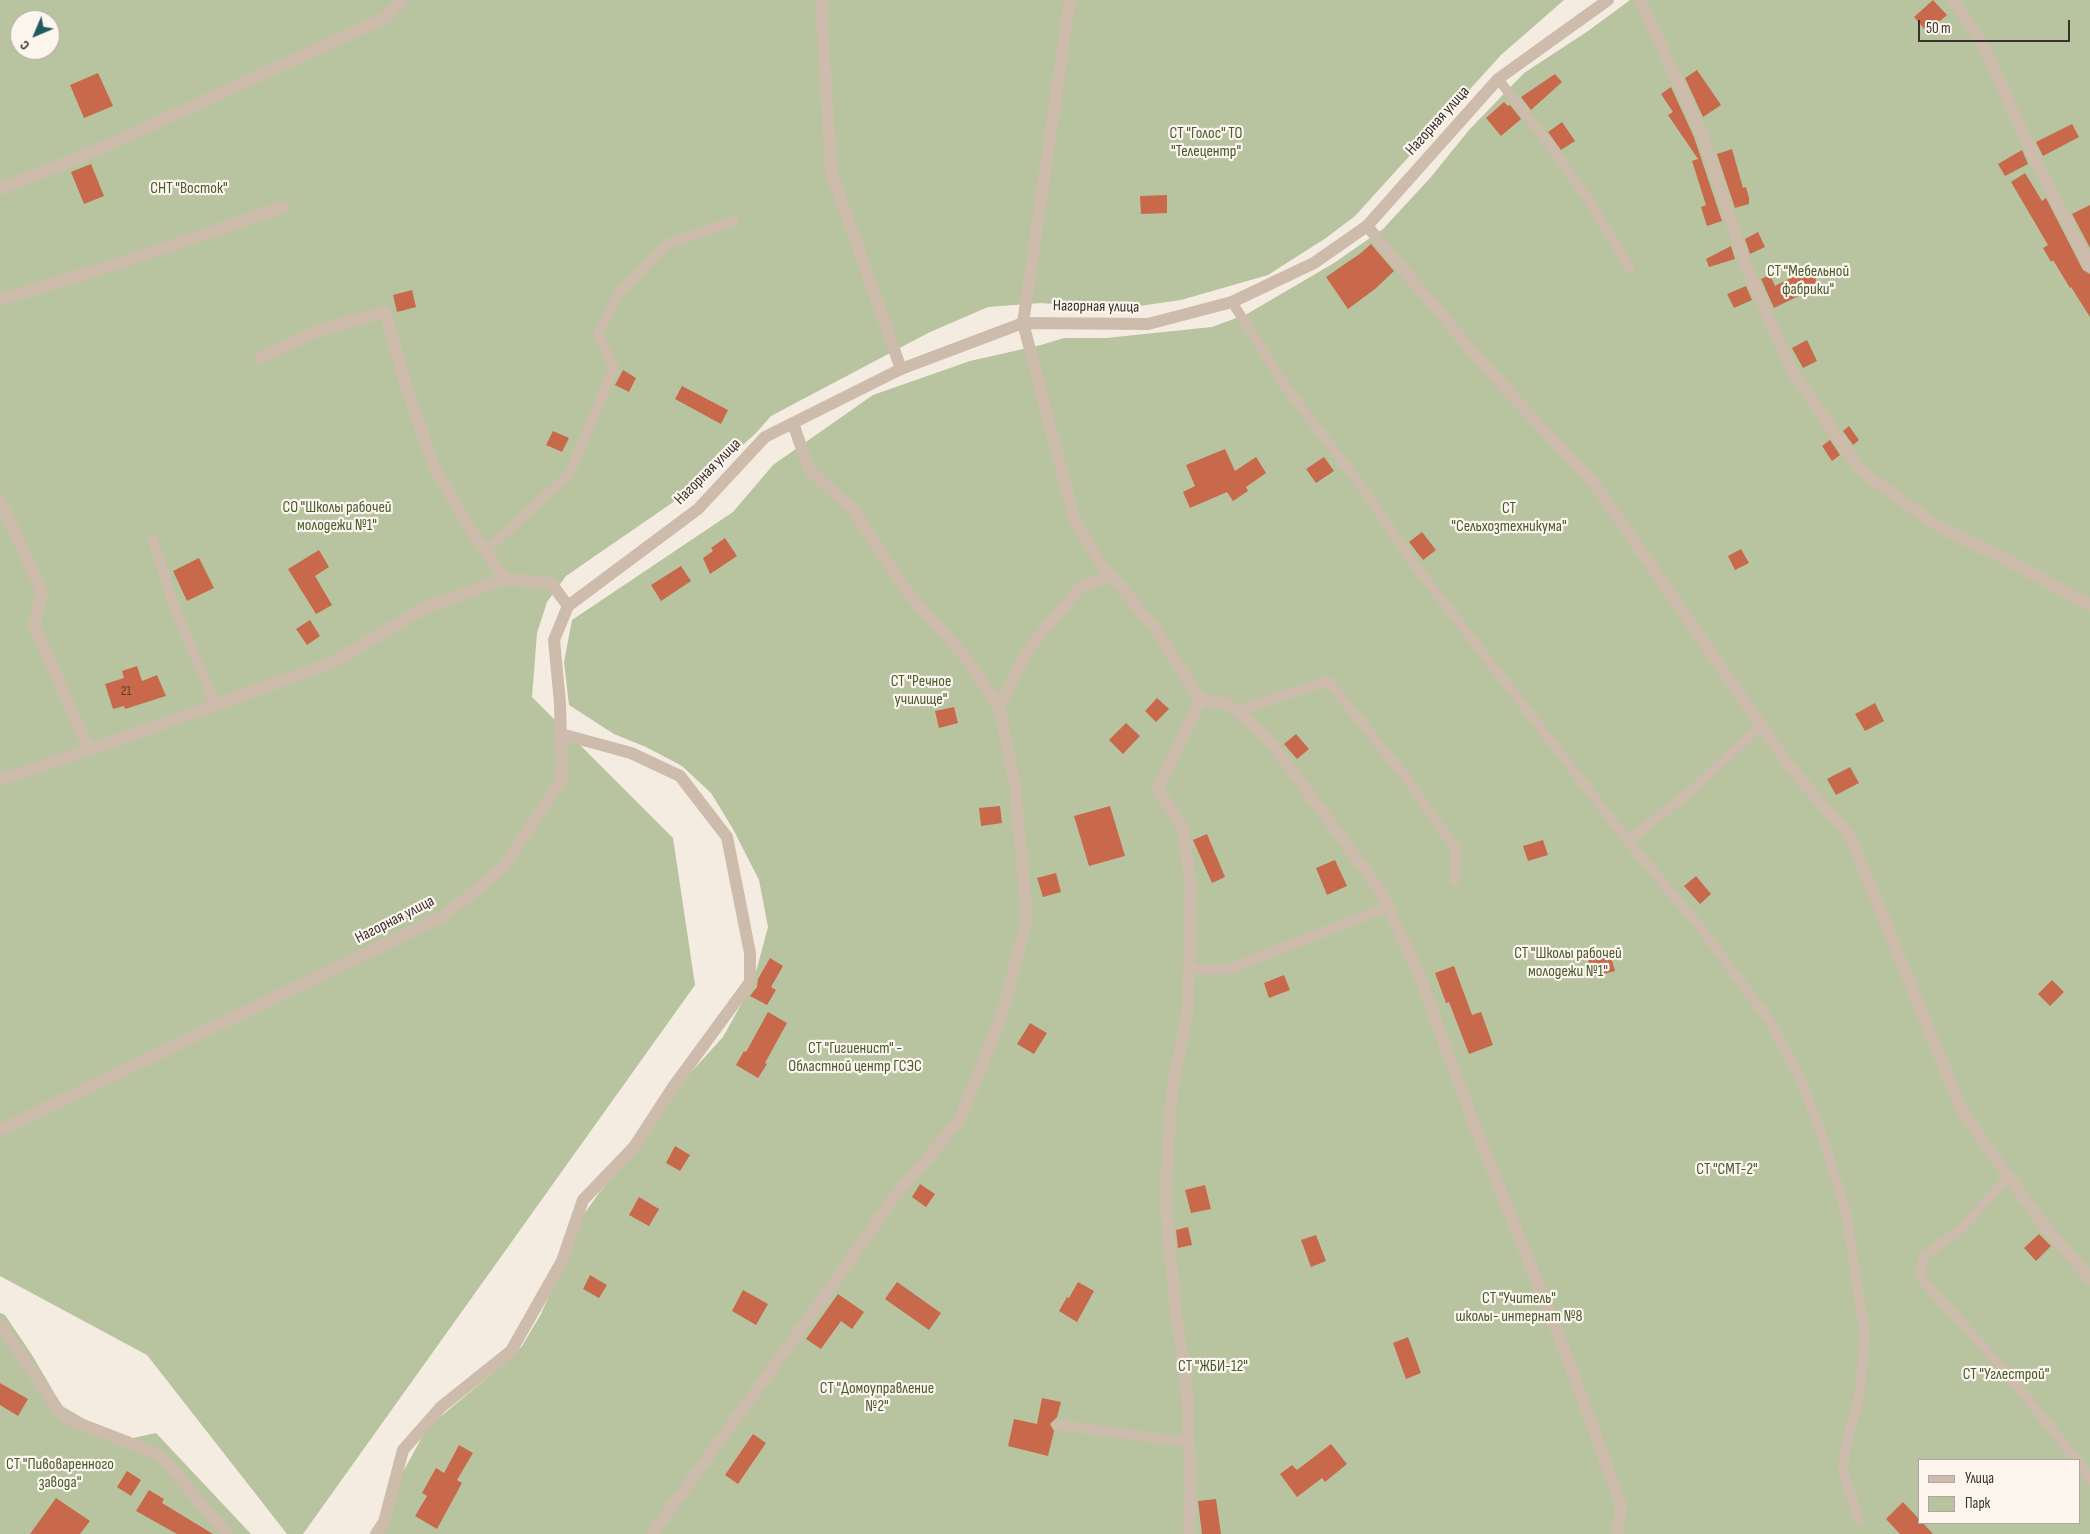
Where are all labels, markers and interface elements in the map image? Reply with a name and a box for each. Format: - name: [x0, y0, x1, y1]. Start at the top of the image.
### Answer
- north arrow: [10, 10, 60, 60]
- scale bar: [1920, 10, 2072, 42]
- text: 50 m: [1926, 19, 1951, 38]
- text: С: [16, 37, 33, 54]
- street label: Нагорная улица: [1402, 82, 1474, 160]
- park label: СТ "Голос" ТО "Телецентр": [1170, 124, 1242, 162]
- park label: СНТ "Восток": [150, 179, 228, 199]
- park label: СТ "Мебельной фабрики": [1767, 262, 1849, 300]
- street label: Нагорная улица: [1053, 297, 1139, 317]
- street label: Нагорная улица: [671, 435, 745, 509]
- park label: СО "Школы рабочей молодежи №1": [282, 498, 392, 536]
- park label: СТ "Сельхозтехникума": [1451, 499, 1567, 537]
- park label: СТ "Речное училище": [891, 672, 951, 710]
- house number: 21: [121, 683, 131, 699]
- street label: Нагорная улица: [352, 892, 438, 948]
- park label: СТ "Школы рабочей молодежи №1": [1514, 944, 1622, 982]
- park label: СТ "Гигиенист" - Областной центр ГСЭС: [788, 1039, 922, 1077]
- park label: СТ "СМТ-2": [1696, 1160, 1758, 1180]
- park label: СТ "Учитель" школы- интернат №8: [1455, 1289, 1583, 1327]
- park label: СТ "ЖБИ-12": [1178, 1357, 1248, 1377]
- park label: СТ "Углестрой": [1963, 1365, 2049, 1385]
- park label: СТ "Домоуправление №2": [820, 1379, 934, 1417]
- park label: СТ "Пивоваренного завода": [6, 1455, 114, 1493]
- legend: [1918, 1459, 2080, 1524]
- text: Улица: [1965, 1469, 1994, 1488]
- text: Парк: [1965, 1494, 1990, 1513]

